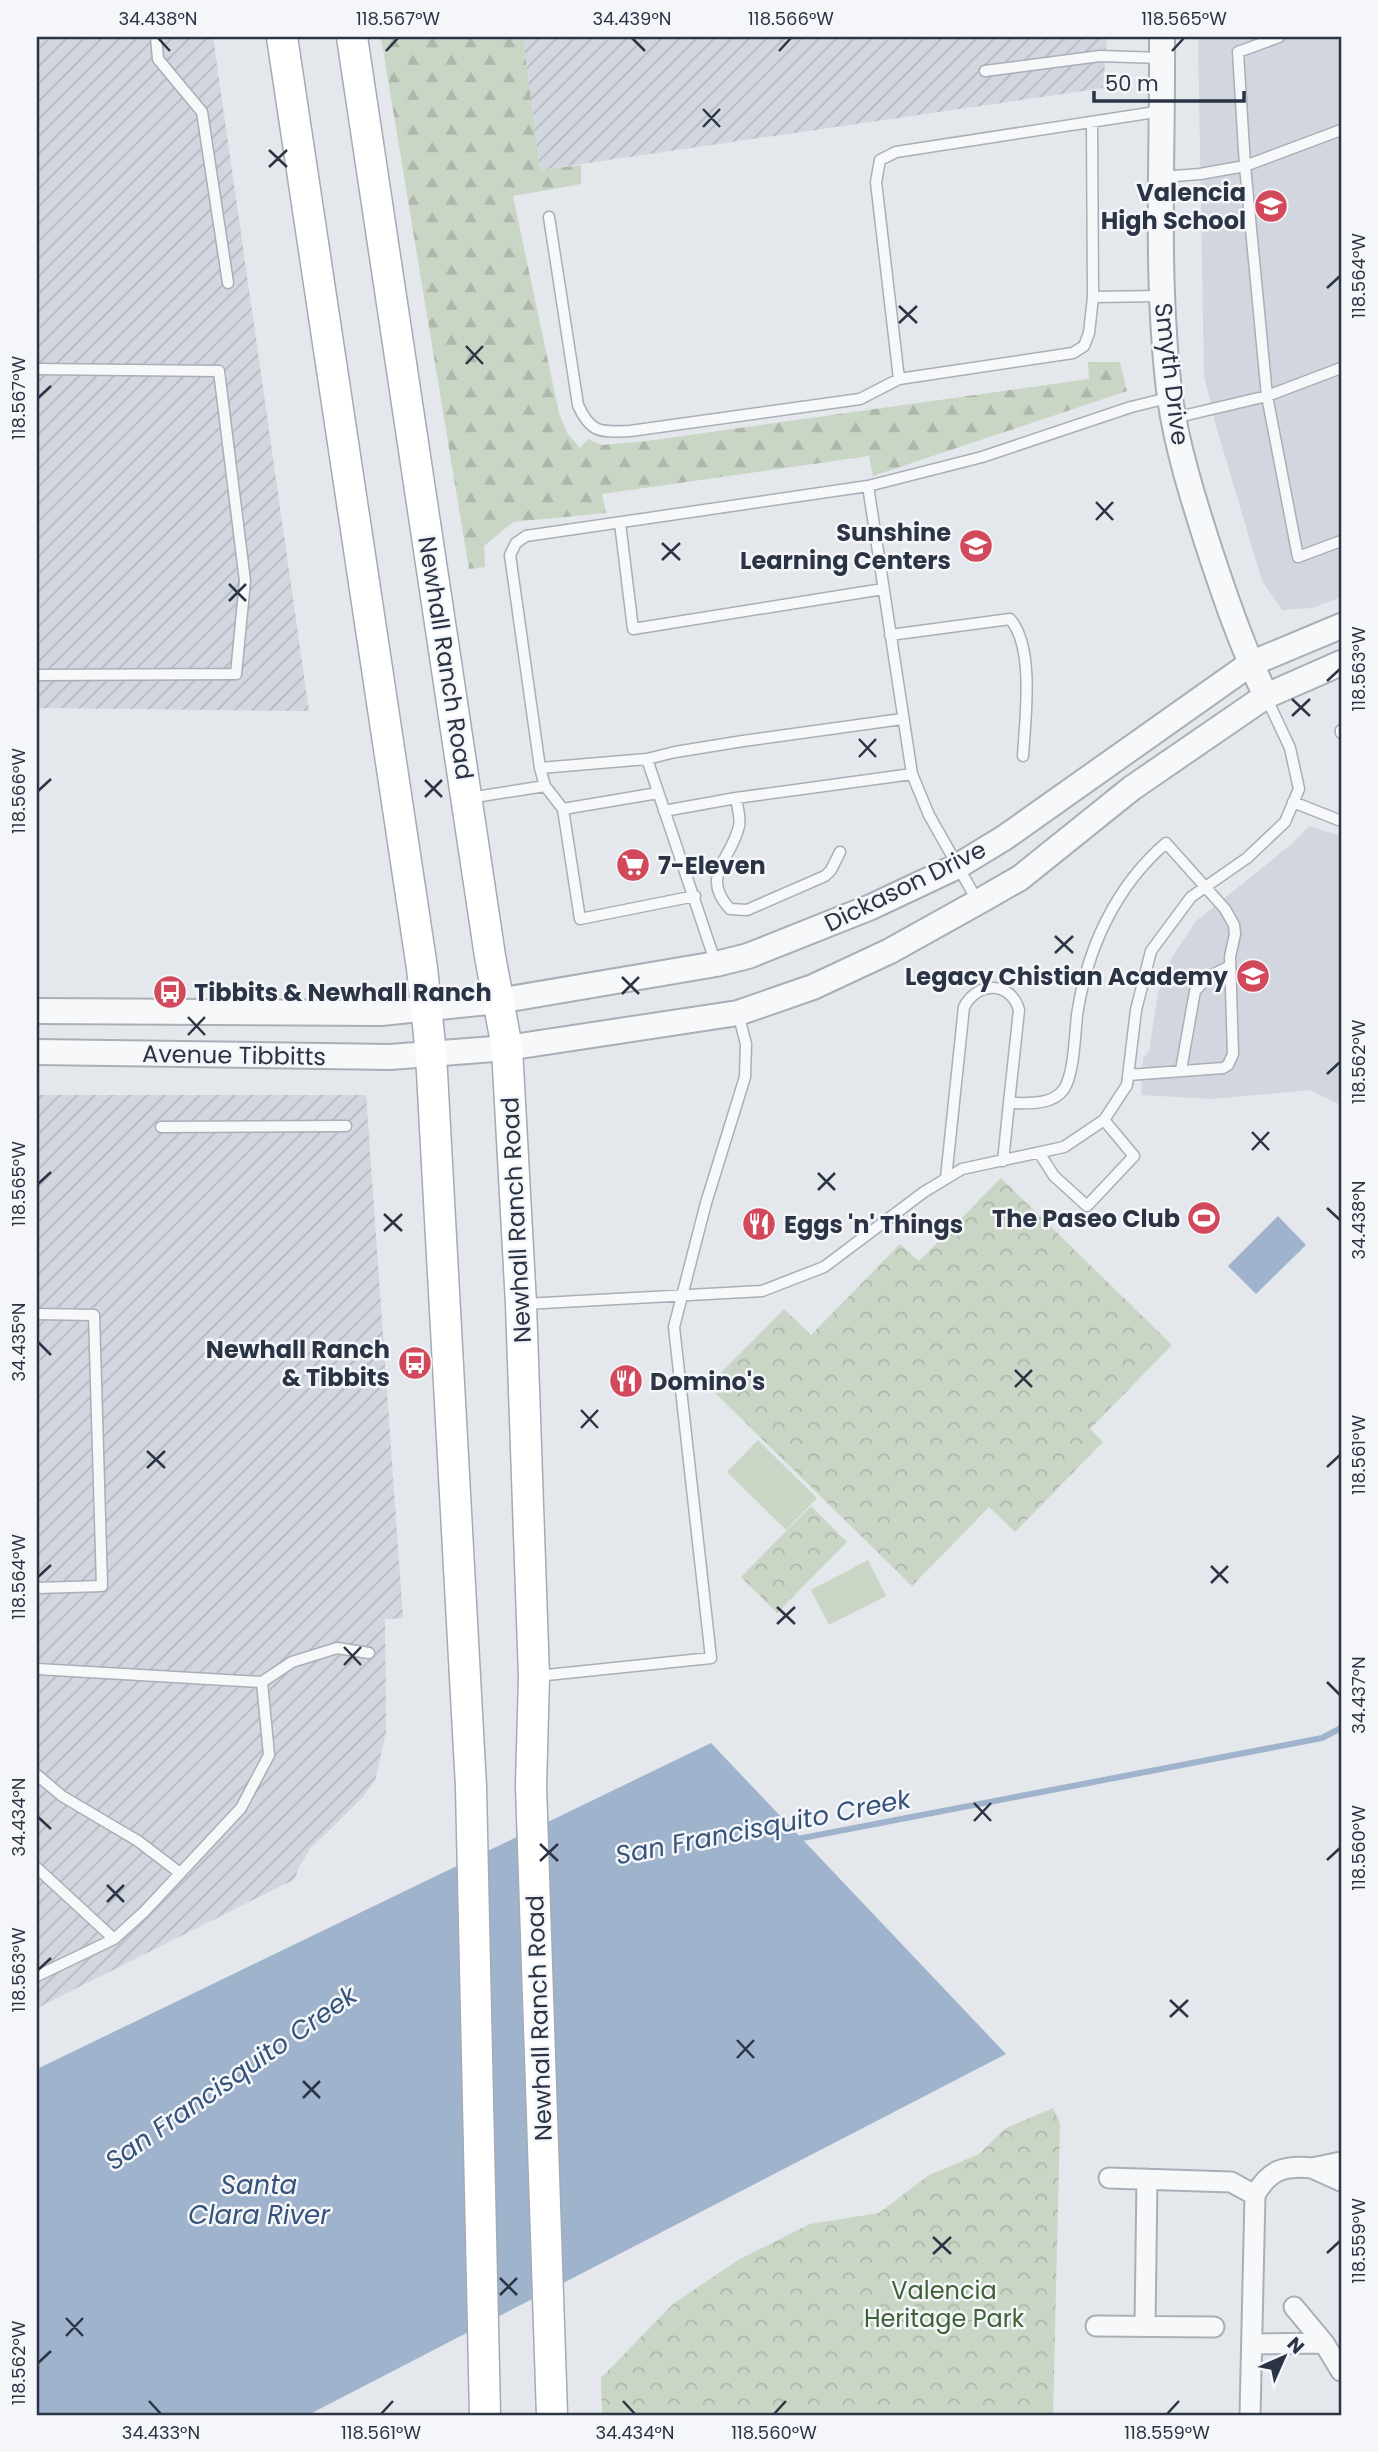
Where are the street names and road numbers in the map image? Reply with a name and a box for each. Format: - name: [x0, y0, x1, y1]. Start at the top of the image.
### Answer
- street label: Smyth Drive: [1147, 301, 1197, 447]
- street label: Newhall Ranch Road: [410, 534, 482, 782]
- street label: Dickason Drive: [819, 833, 991, 939]
- street label: Avenue Tibbitts: [142, 1037, 326, 1073]
- street label: Newhall Ranch Road: [493, 1096, 539, 1344]
- street label: Newhall Ranch Road: [518, 1894, 560, 2142]

